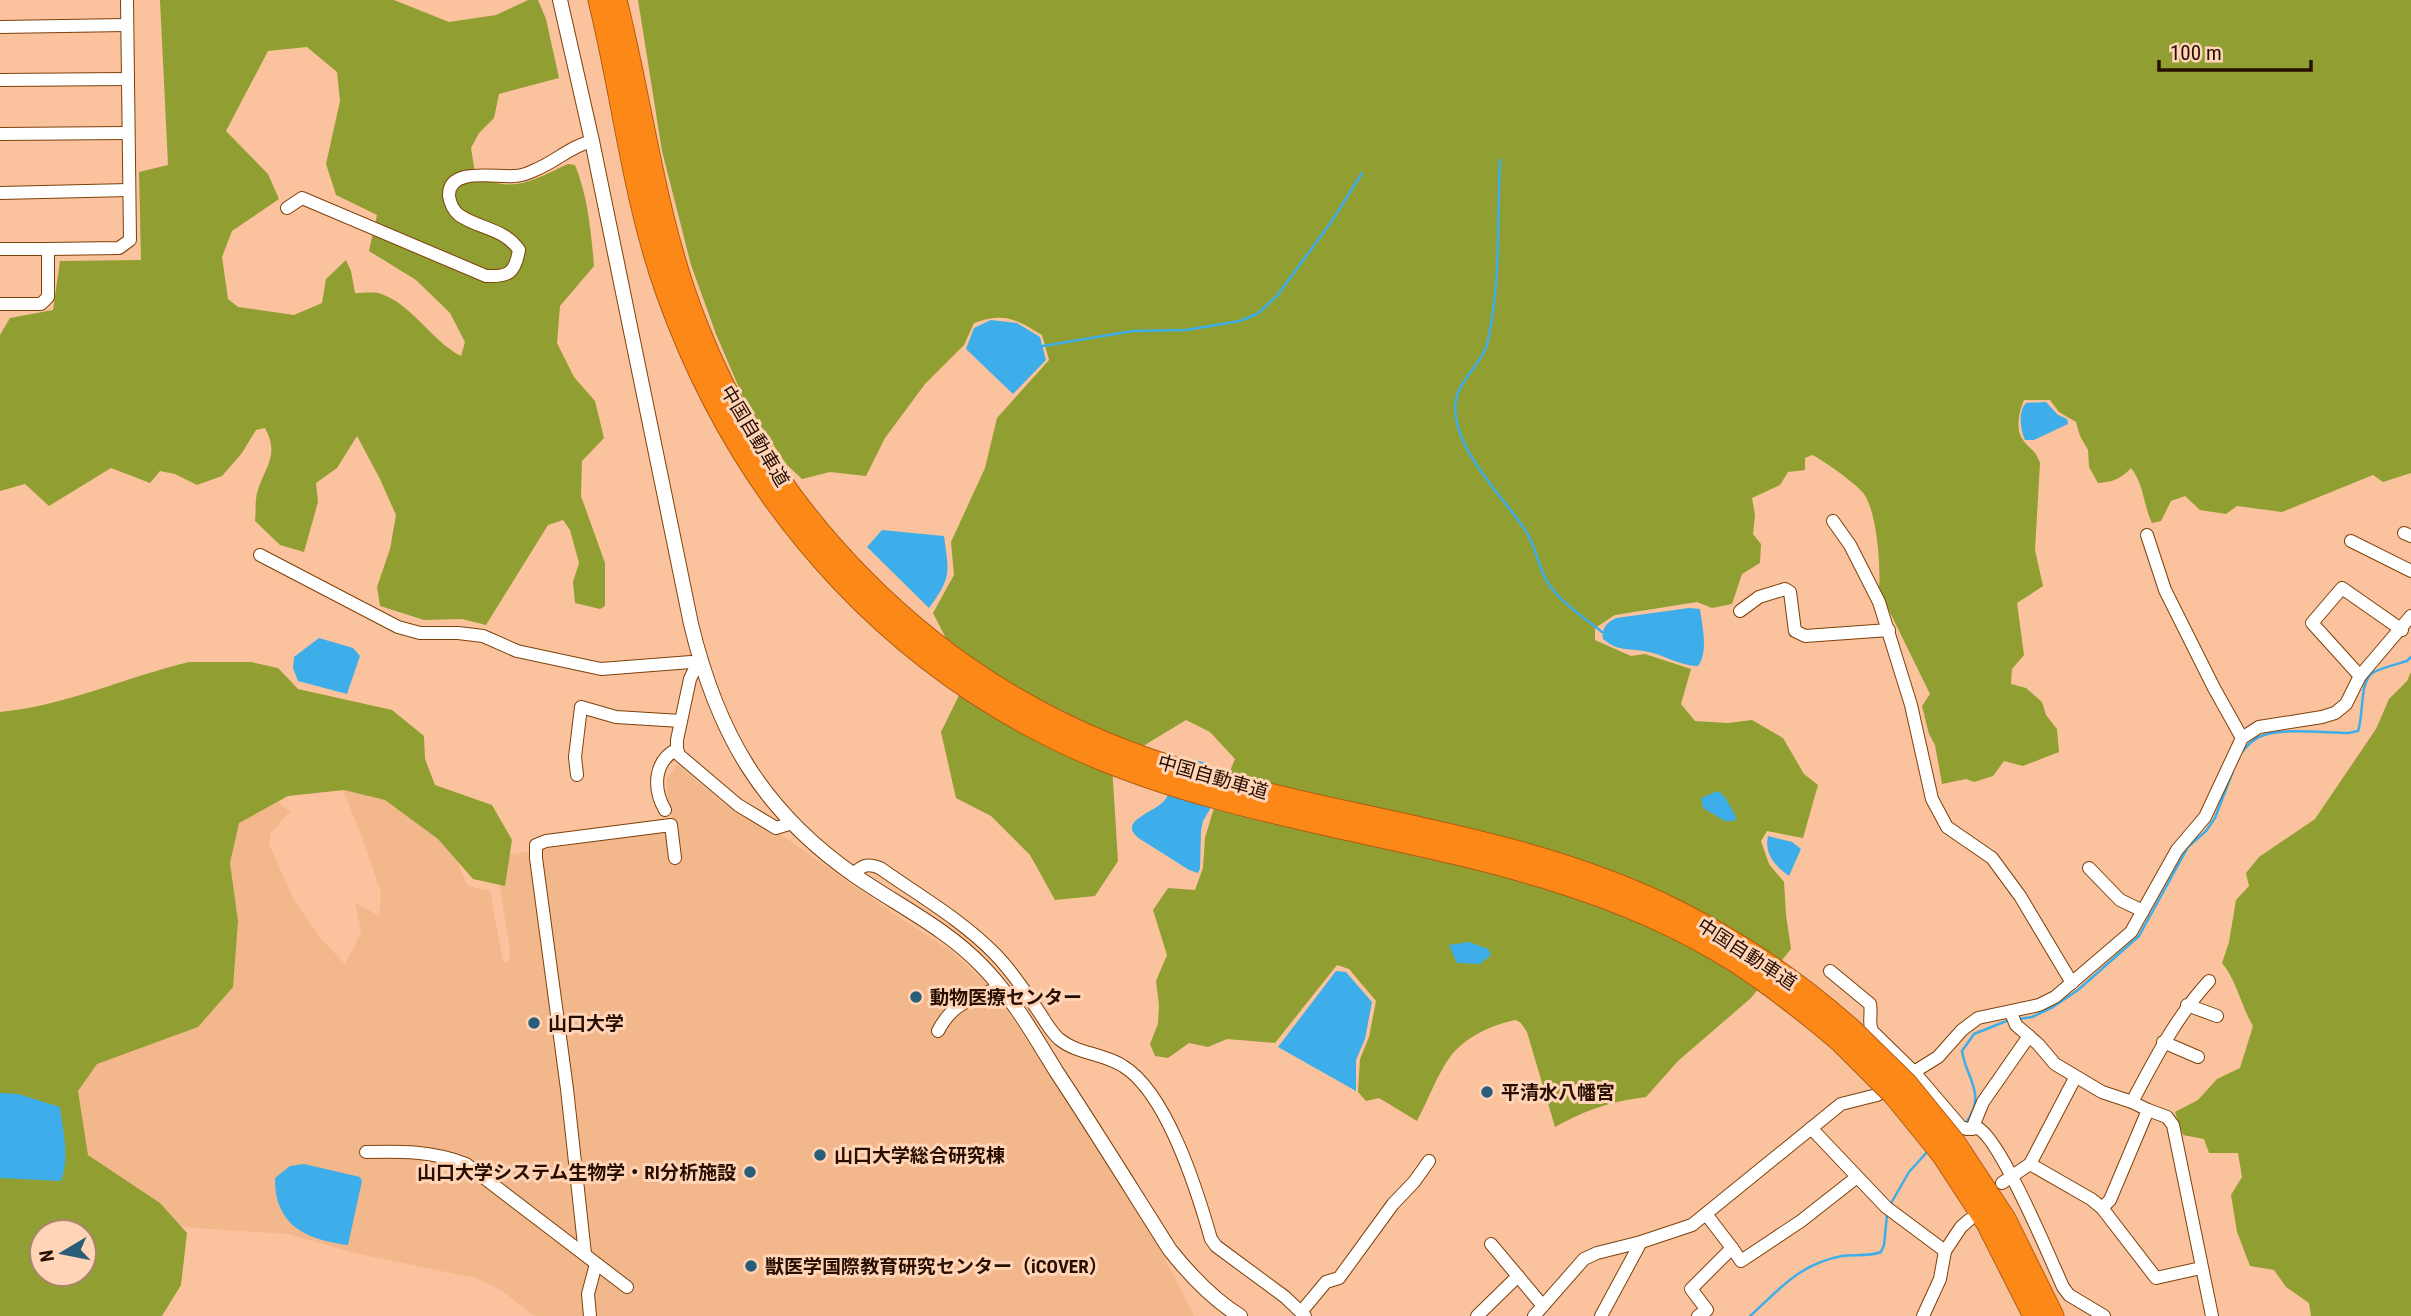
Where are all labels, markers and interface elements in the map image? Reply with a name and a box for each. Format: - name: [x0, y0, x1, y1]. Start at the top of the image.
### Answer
- scale bar: [2159, 28, 2311, 72]
- text: 100 m: [2170, 41, 2222, 65]
- street label: 中国自動車道: [716, 381, 794, 491]
- street label: 中国自動車道: [1155, 750, 1271, 804]
- street label: 中国自動車道: [1693, 913, 1801, 995]
- place label: 動物医療センター: [930, 986, 1082, 1009]
- marker: 動物医療センター: [908, 989, 924, 1005]
- place label: 山口大学: [548, 1012, 624, 1035]
- marker: 山口大学: [526, 1015, 542, 1031]
- place label: 平清水八幡宮: [1501, 1081, 1615, 1104]
- marker: 平清水八幡宮: [1479, 1084, 1495, 1100]
- place label: 山口大学総合研究棟: [834, 1144, 1005, 1167]
- marker: 山口大学総合研究棟: [812, 1147, 828, 1163]
- place label: 山口大学システム生物学・RI分析施設: [417, 1161, 736, 1184]
- marker: 山口大学システム生物学・RI分析施設: [742, 1164, 758, 1180]
- north arrow: [28, 1218, 98, 1288]
- text: N: [34, 1248, 59, 1264]
- place label: 獣医学国際教育研究センター（iCOVER）: [765, 1255, 1108, 1278]
- marker: 獣医学国際教育研究センター（iCOVER）: [743, 1258, 759, 1274]

